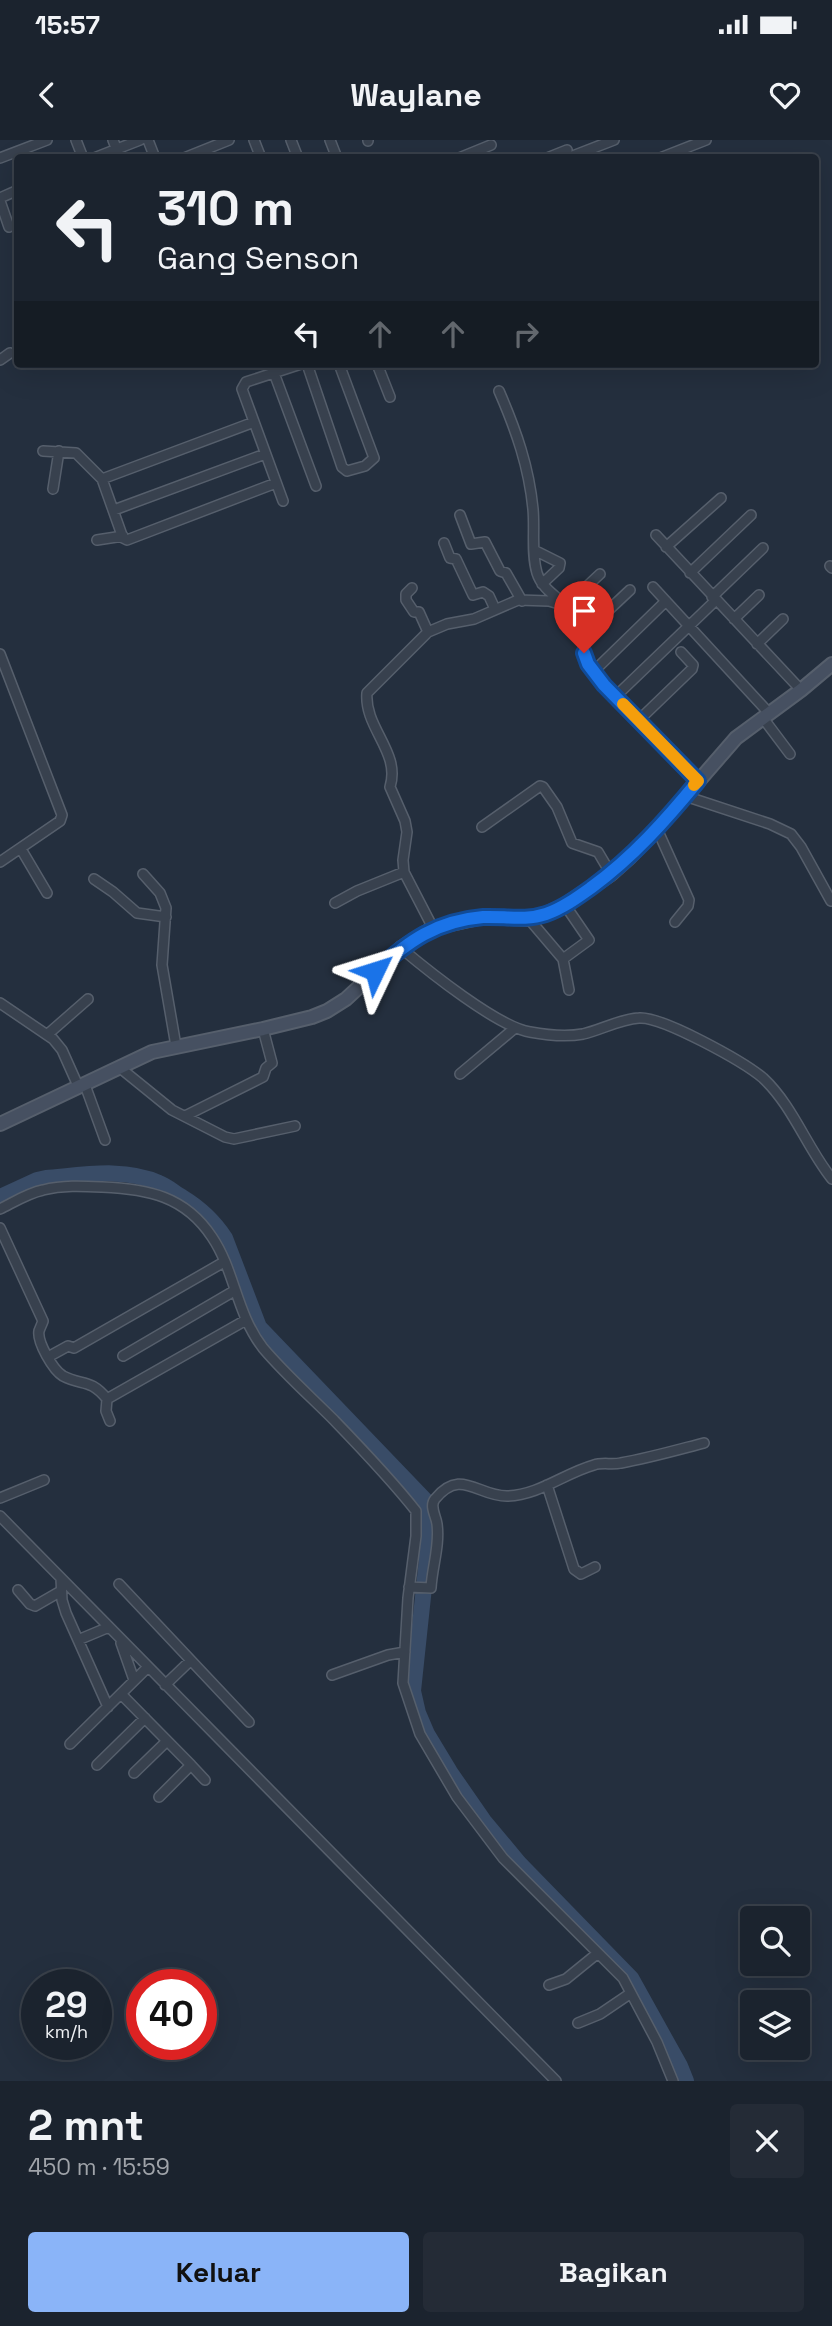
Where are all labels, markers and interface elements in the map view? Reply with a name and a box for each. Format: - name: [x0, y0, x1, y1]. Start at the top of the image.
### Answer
- text: 15:57: [35, 8, 100, 42]
- text: Waylane: [350, 75, 482, 115]
- icon: back: [28, 76, 66, 114]
- icon: heart: [766, 76, 804, 114]
- text: 310 m: [157, 177, 294, 239]
- icon: left: [42, 182, 133, 273]
- text: Gang Senson: [157, 238, 359, 278]
- icon: left: [288, 315, 326, 353]
- icon: ahead: [361, 315, 399, 353]
- icon: ahead: [434, 315, 472, 353]
- icon: right: [507, 315, 545, 353]
- pin: [554, 581, 614, 653]
- icon: arrive: [565, 592, 603, 630]
- position arrow: [338, 934, 412, 1008]
- map controls: [740, 1906, 810, 2060]
- button: search: [740, 1906, 810, 1976]
- speed limit sign: 40: [126, 1969, 217, 2060]
- text: 29: [45, 1983, 88, 2027]
- button: layers: [740, 1990, 810, 2060]
- text: km/h: [45, 2020, 88, 2043]
- text: 2 mnt: [28, 2099, 144, 2152]
- button: close: [730, 2104, 804, 2178]
- text: 450 m · 15:59: [28, 2152, 170, 2182]
- button: Keluar: [28, 2232, 409, 2312]
- button: Bagikan: [423, 2232, 804, 2312]

